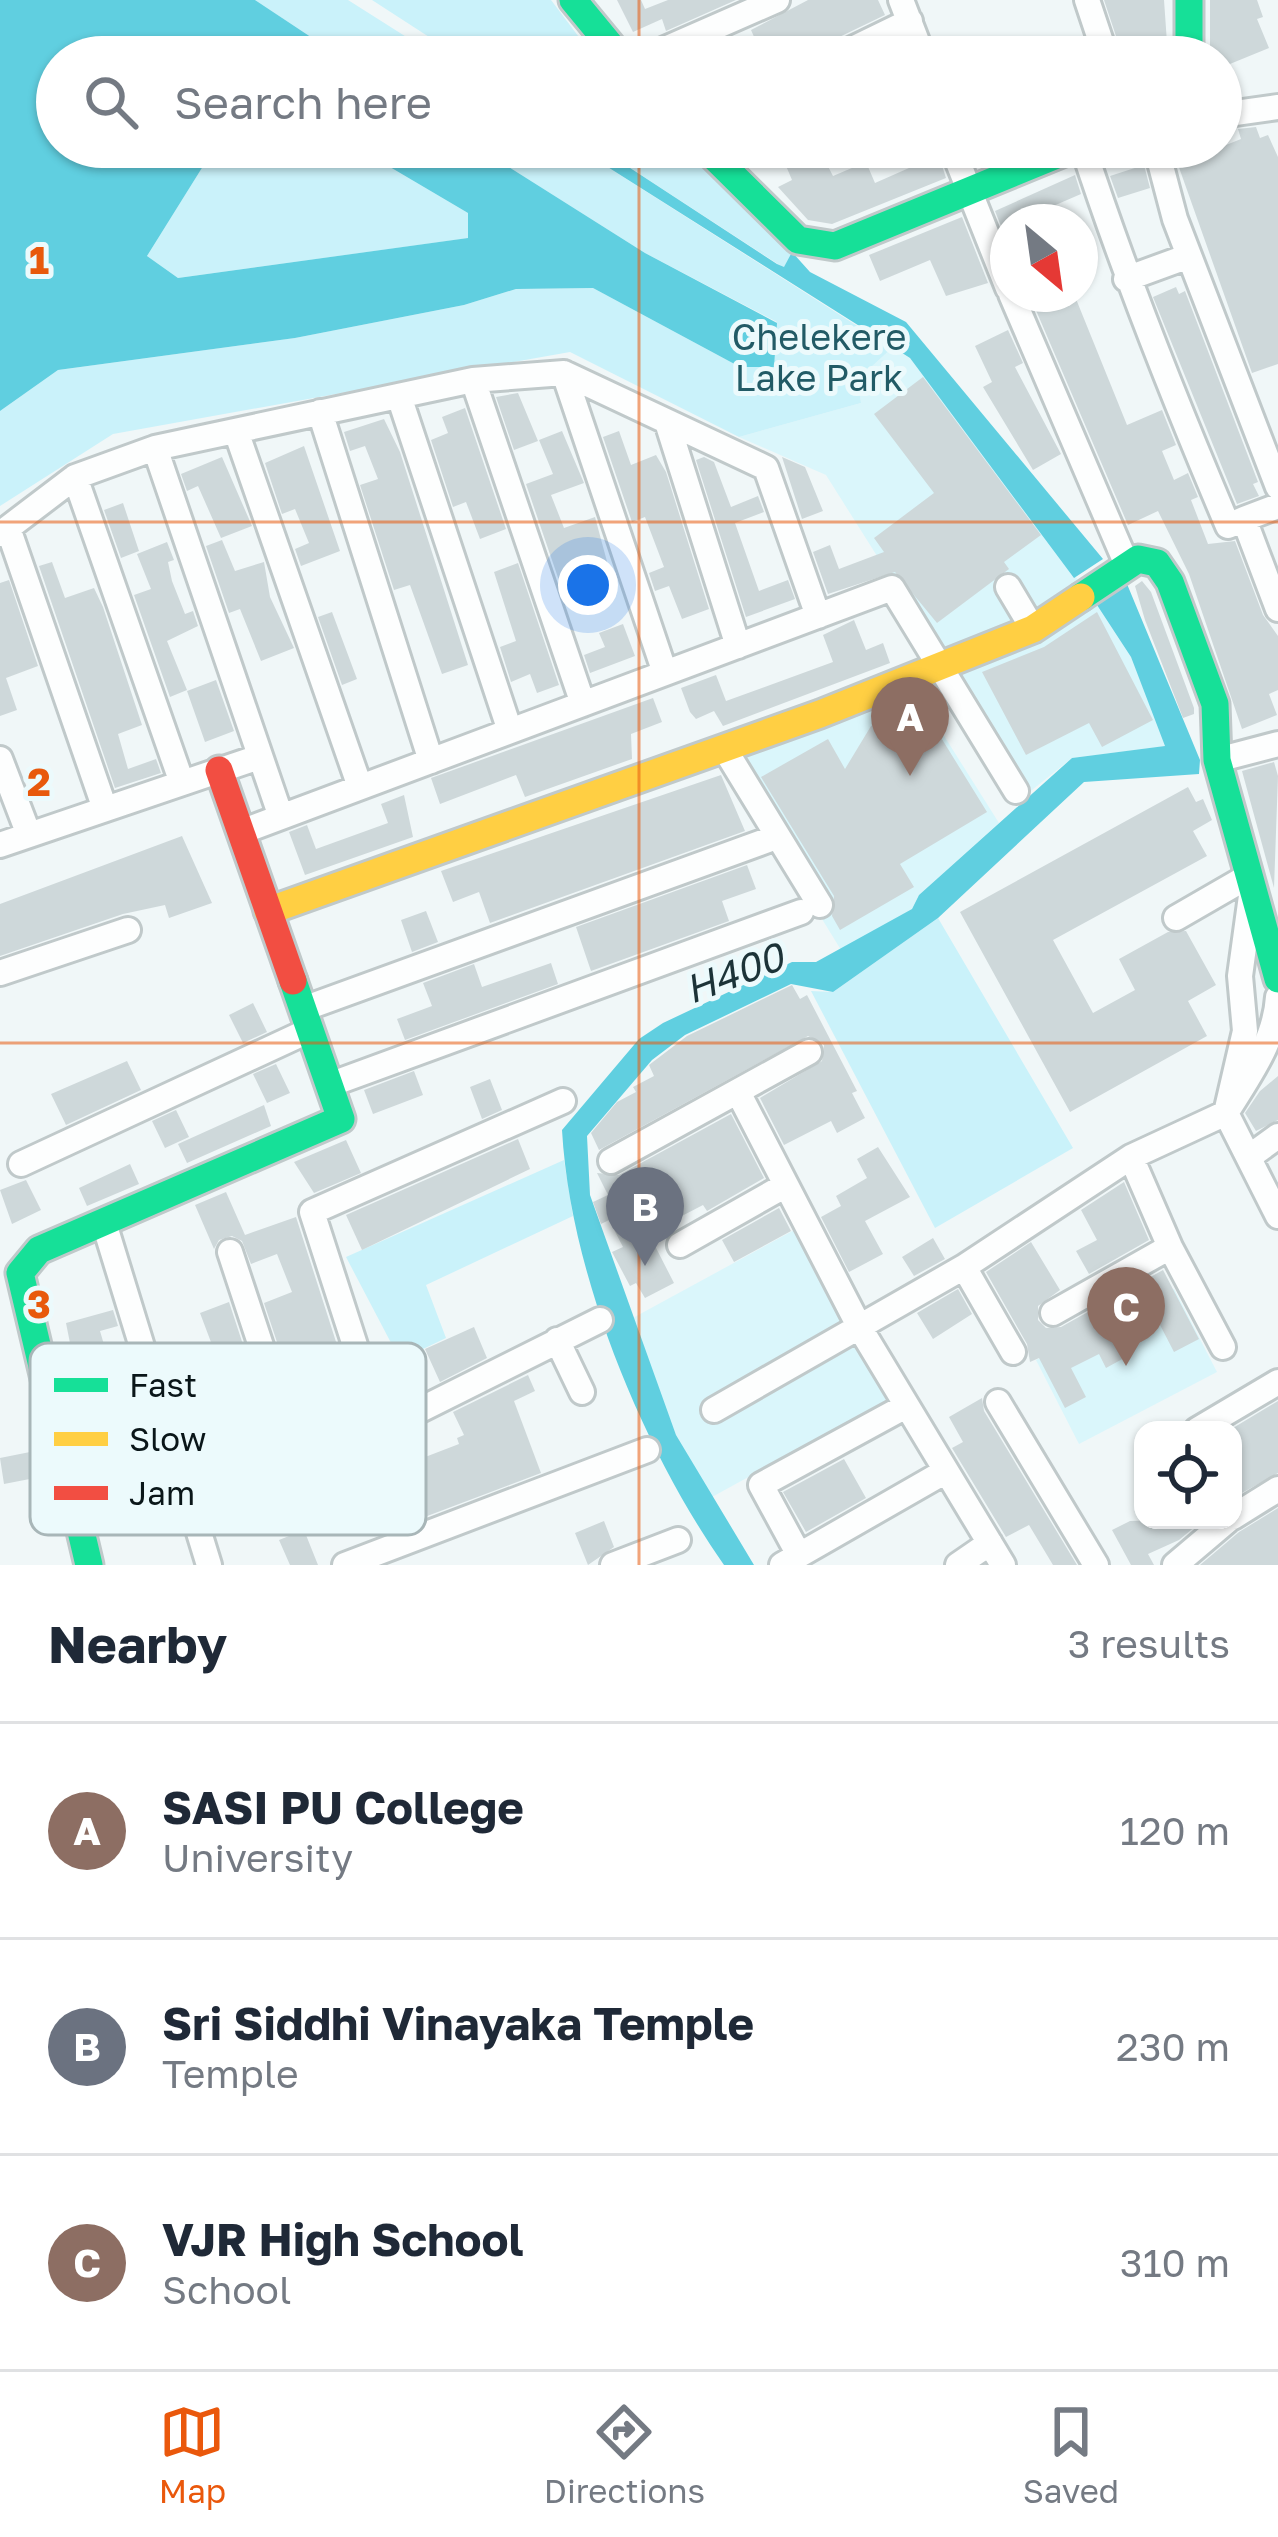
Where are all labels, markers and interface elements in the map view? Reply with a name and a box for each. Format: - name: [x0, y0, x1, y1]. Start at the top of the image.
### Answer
- search box: [36, 36, 1242, 168]
- icon: search: [78, 69, 144, 135]
- text: Search here: [174, 75, 432, 129]
- north arrow: [990, 204, 1098, 312]
- text: 1: [29, 236, 49, 283]
- park label: Chelekere Lake Park: [732, 315, 906, 399]
- your location: [558, 555, 618, 615]
- pin: A: [871, 677, 949, 776]
- text: 2: [27, 758, 51, 805]
- water label: H400: [678, 931, 792, 1013]
- pin: B: [606, 1167, 684, 1266]
- pin: C: [1087, 1267, 1165, 1366]
- text: 3: [27, 1280, 51, 1327]
- legend: [30, 1343, 426, 1535]
- text: Fast: [129, 1365, 197, 1404]
- text: Slow: [129, 1419, 207, 1458]
- map controls: [1134, 1421, 1242, 1529]
- button: locate: [1134, 1421, 1242, 1529]
- text: Jam: [129, 1473, 195, 1512]
- text: Nearby: [48, 1613, 227, 1674]
- text: 3 results: [1068, 1620, 1230, 1667]
- text: SASI PU College: [162, 1780, 524, 1834]
- text: A: [73, 1807, 101, 1854]
- text: 120 m: [1120, 1807, 1230, 1854]
- text: University: [162, 1834, 353, 1881]
- text: Sri Siddhi Vinayaka Temple: [162, 1996, 754, 2050]
- text: B: [73, 2023, 101, 2070]
- text: 230 m: [1116, 2023, 1230, 2070]
- text: Temple: [162, 2050, 299, 2097]
- text: VJR High School: [162, 2212, 524, 2266]
- text: C: [73, 2239, 101, 2286]
- text: 310 m: [1120, 2239, 1230, 2286]
- text: School: [162, 2266, 291, 2313]
- tab: Map: [159, 2399, 226, 2510]
- tab: Directions: [544, 2399, 705, 2510]
- tab: Saved: [1023, 2399, 1119, 2510]

